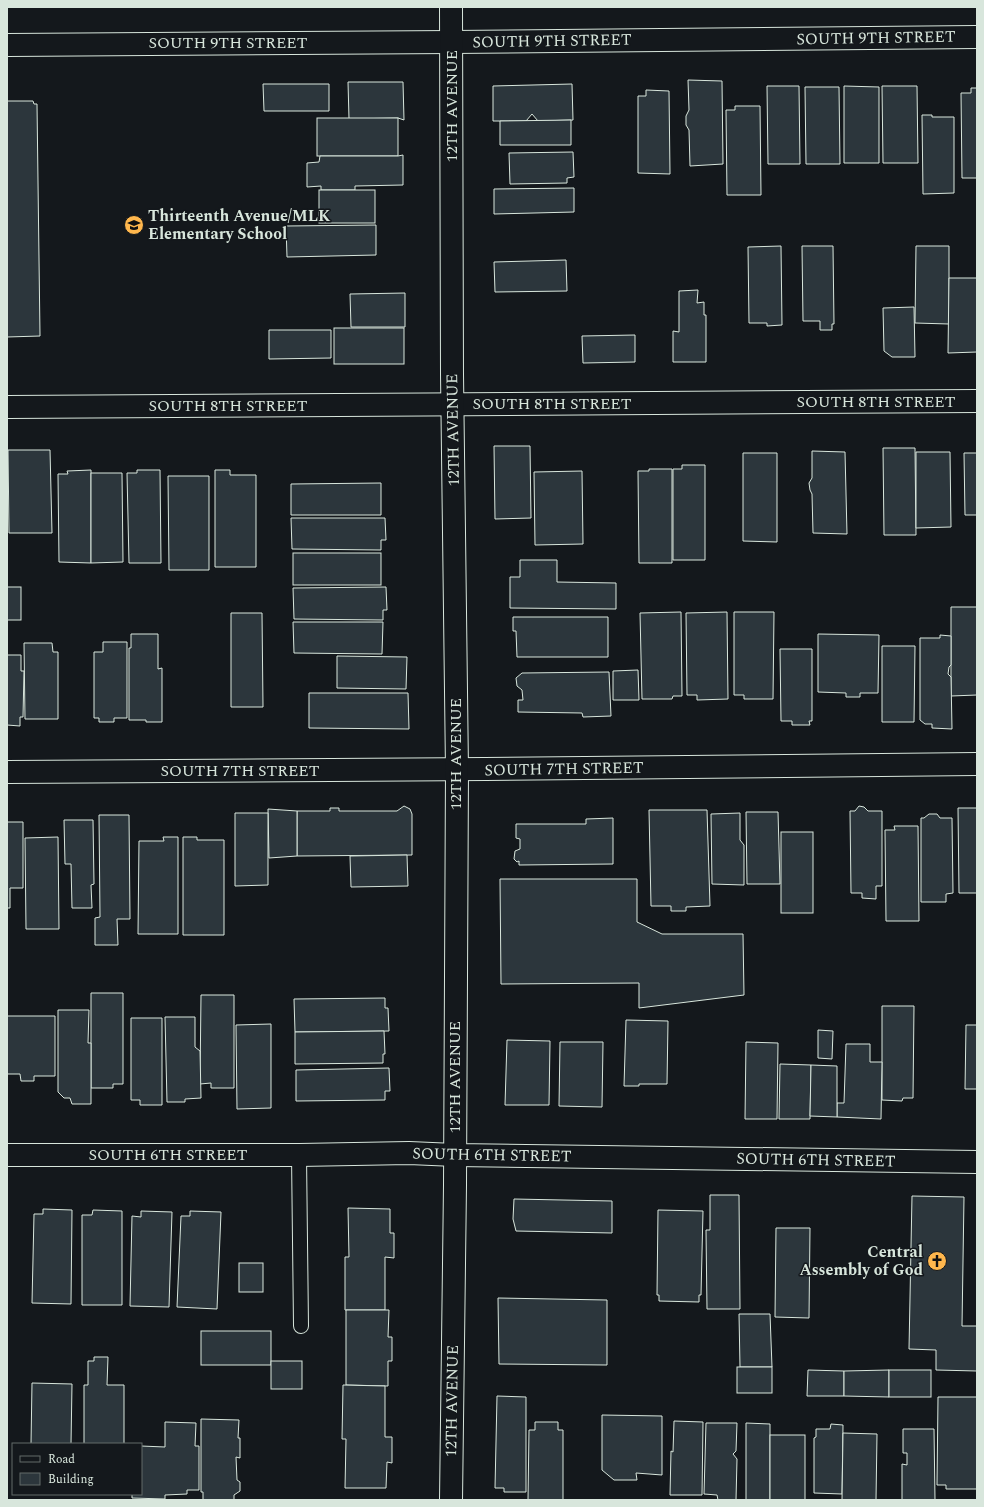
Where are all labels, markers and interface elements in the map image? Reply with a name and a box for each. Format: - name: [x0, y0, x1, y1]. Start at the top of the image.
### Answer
- street label: SOUTH 9TH STREET: [796, 25, 956, 51]
- street label: SOUTH 9TH STREET: [472, 28, 632, 54]
- street label: SOUTH 9TH STREET: [148, 31, 308, 55]
- street label: 12TH AVENUE: [440, 50, 464, 162]
- place label: Thirteenth Avenue/MLK Elementary School: [148, 204, 331, 246]
- school or university icon: Thirteenth Avenue/MLK Elementary School: [123, 214, 145, 236]
- street label: 12TH AVENUE: [440, 374, 466, 486]
- street label: SOUTH 8TH STREET: [796, 390, 956, 414]
- street label: SOUTH 8TH STREET: [472, 392, 632, 416]
- street label: SOUTH 8TH STREET: [148, 394, 308, 418]
- street label: 12TH AVENUE: [444, 698, 468, 810]
- street label: SOUTH 7TH STREET: [484, 756, 644, 782]
- street label: SOUTH 7TH STREET: [160, 759, 320, 783]
- street label: 12TH AVENUE: [443, 1021, 467, 1133]
- street label: SOUTH 6TH STREET: [412, 1142, 572, 1168]
- street label: SOUTH 6TH STREET: [88, 1143, 248, 1167]
- street label: SOUTH 6TH STREET: [736, 1147, 896, 1173]
- place label: Central Assembly of God: [799, 1240, 923, 1282]
- church icon: Central Assembly of God: [926, 1250, 948, 1272]
- street label: 12TH AVENUE: [439, 1345, 465, 1457]
- legend: [12, 1443, 142, 1495]
- text: Road: [48, 1450, 75, 1469]
- text: Building: [48, 1470, 94, 1489]

